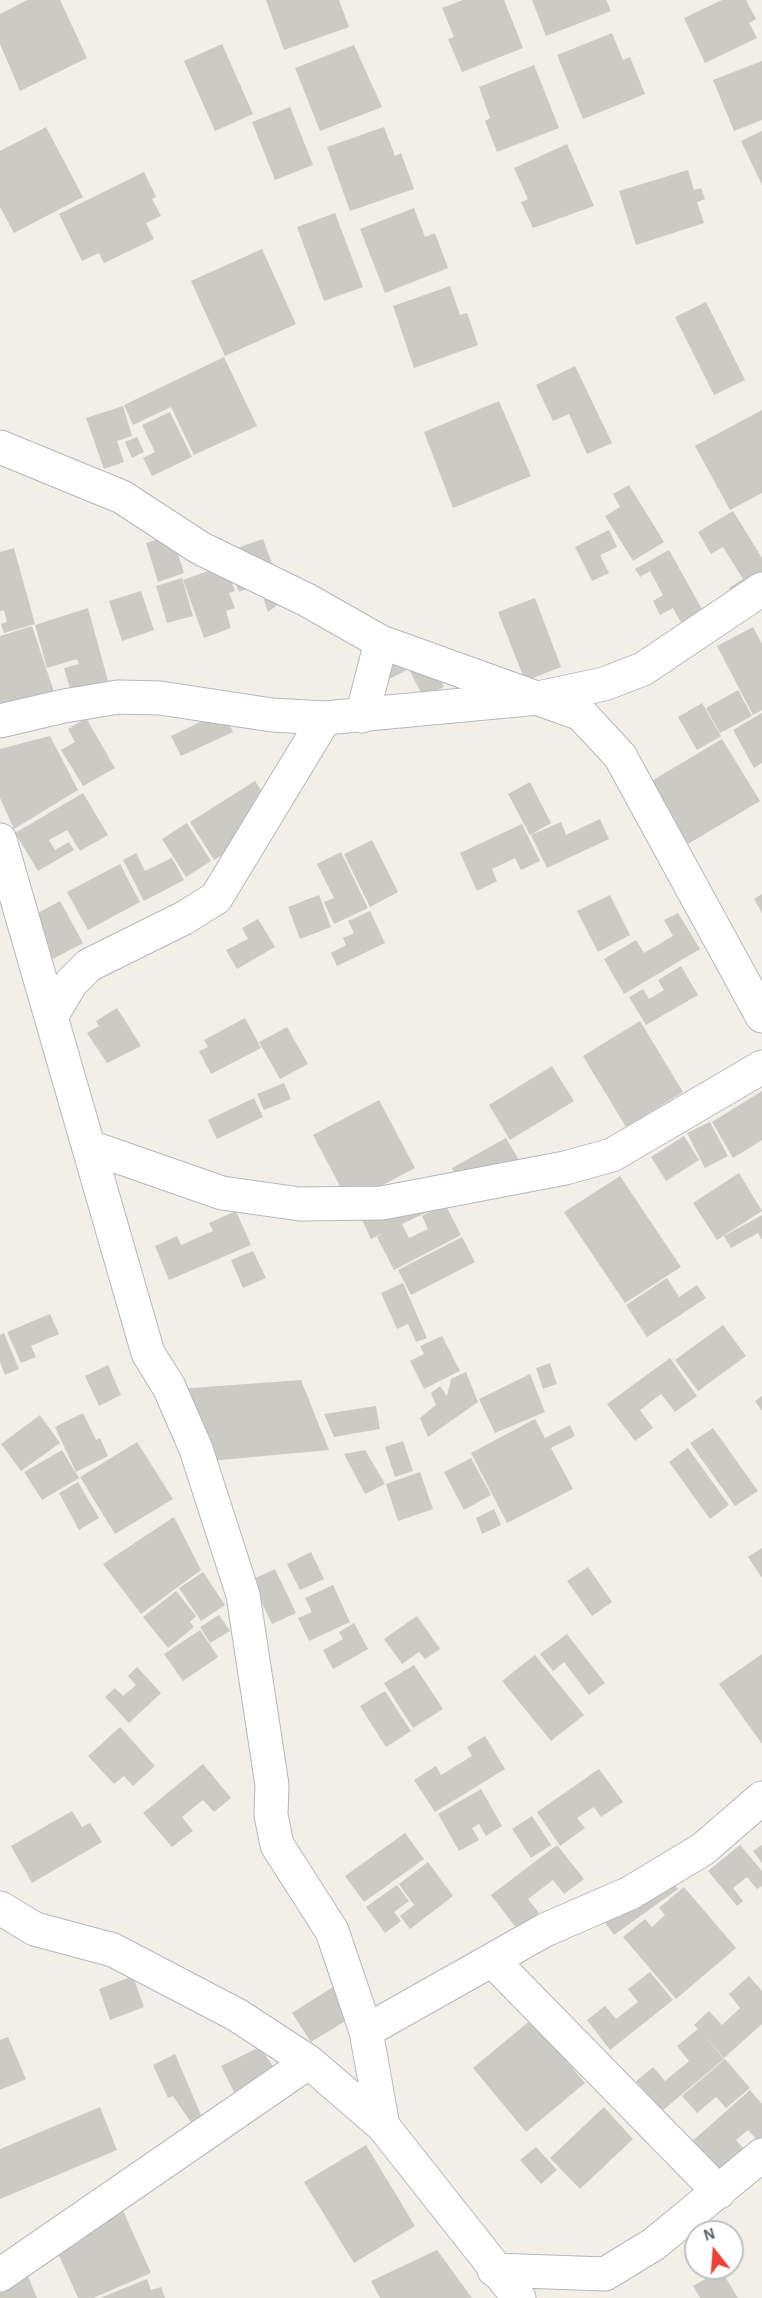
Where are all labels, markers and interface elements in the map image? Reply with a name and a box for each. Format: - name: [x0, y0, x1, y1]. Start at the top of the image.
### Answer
- north arrow: [684, 2220, 744, 2280]
- text: N: [702, 2225, 717, 2244]

